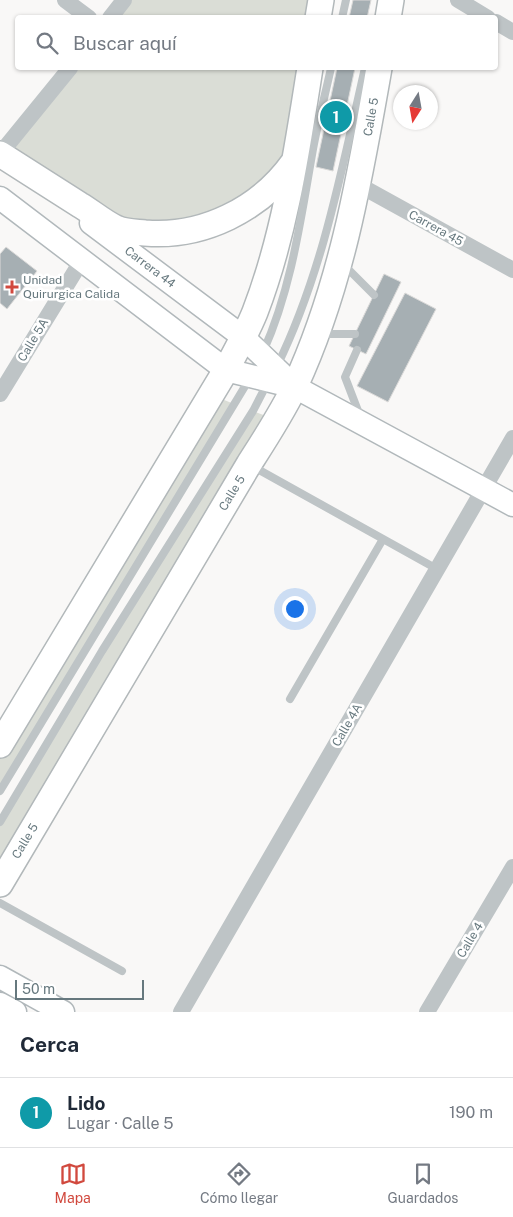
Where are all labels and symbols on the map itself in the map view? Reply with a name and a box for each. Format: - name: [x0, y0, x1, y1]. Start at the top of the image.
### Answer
- north arrow: [393, 85, 438, 130]
- street label: Calle 5: [361, 96, 381, 137]
- pin: 1: [320, 98, 352, 136]
- street label: Carrera 45: [406, 207, 466, 249]
- street label: Carrera 44: [122, 243, 179, 291]
- place label: Unidad Quirurgica Calida: [23, 273, 120, 301]
- marker: Unidad Quirurgica Calida: [5, 280, 19, 294]
- street label: Calle 5A: [15, 316, 51, 364]
- street label: Calle 5: [216, 472, 248, 513]
- your location: [282, 596, 308, 622]
- street label: Calle 4A: [329, 701, 365, 749]
- street label: Calle 5: [9, 820, 41, 861]
- street label: Calle 4: [454, 919, 486, 960]
- scale bar: [15, 977, 144, 1000]

